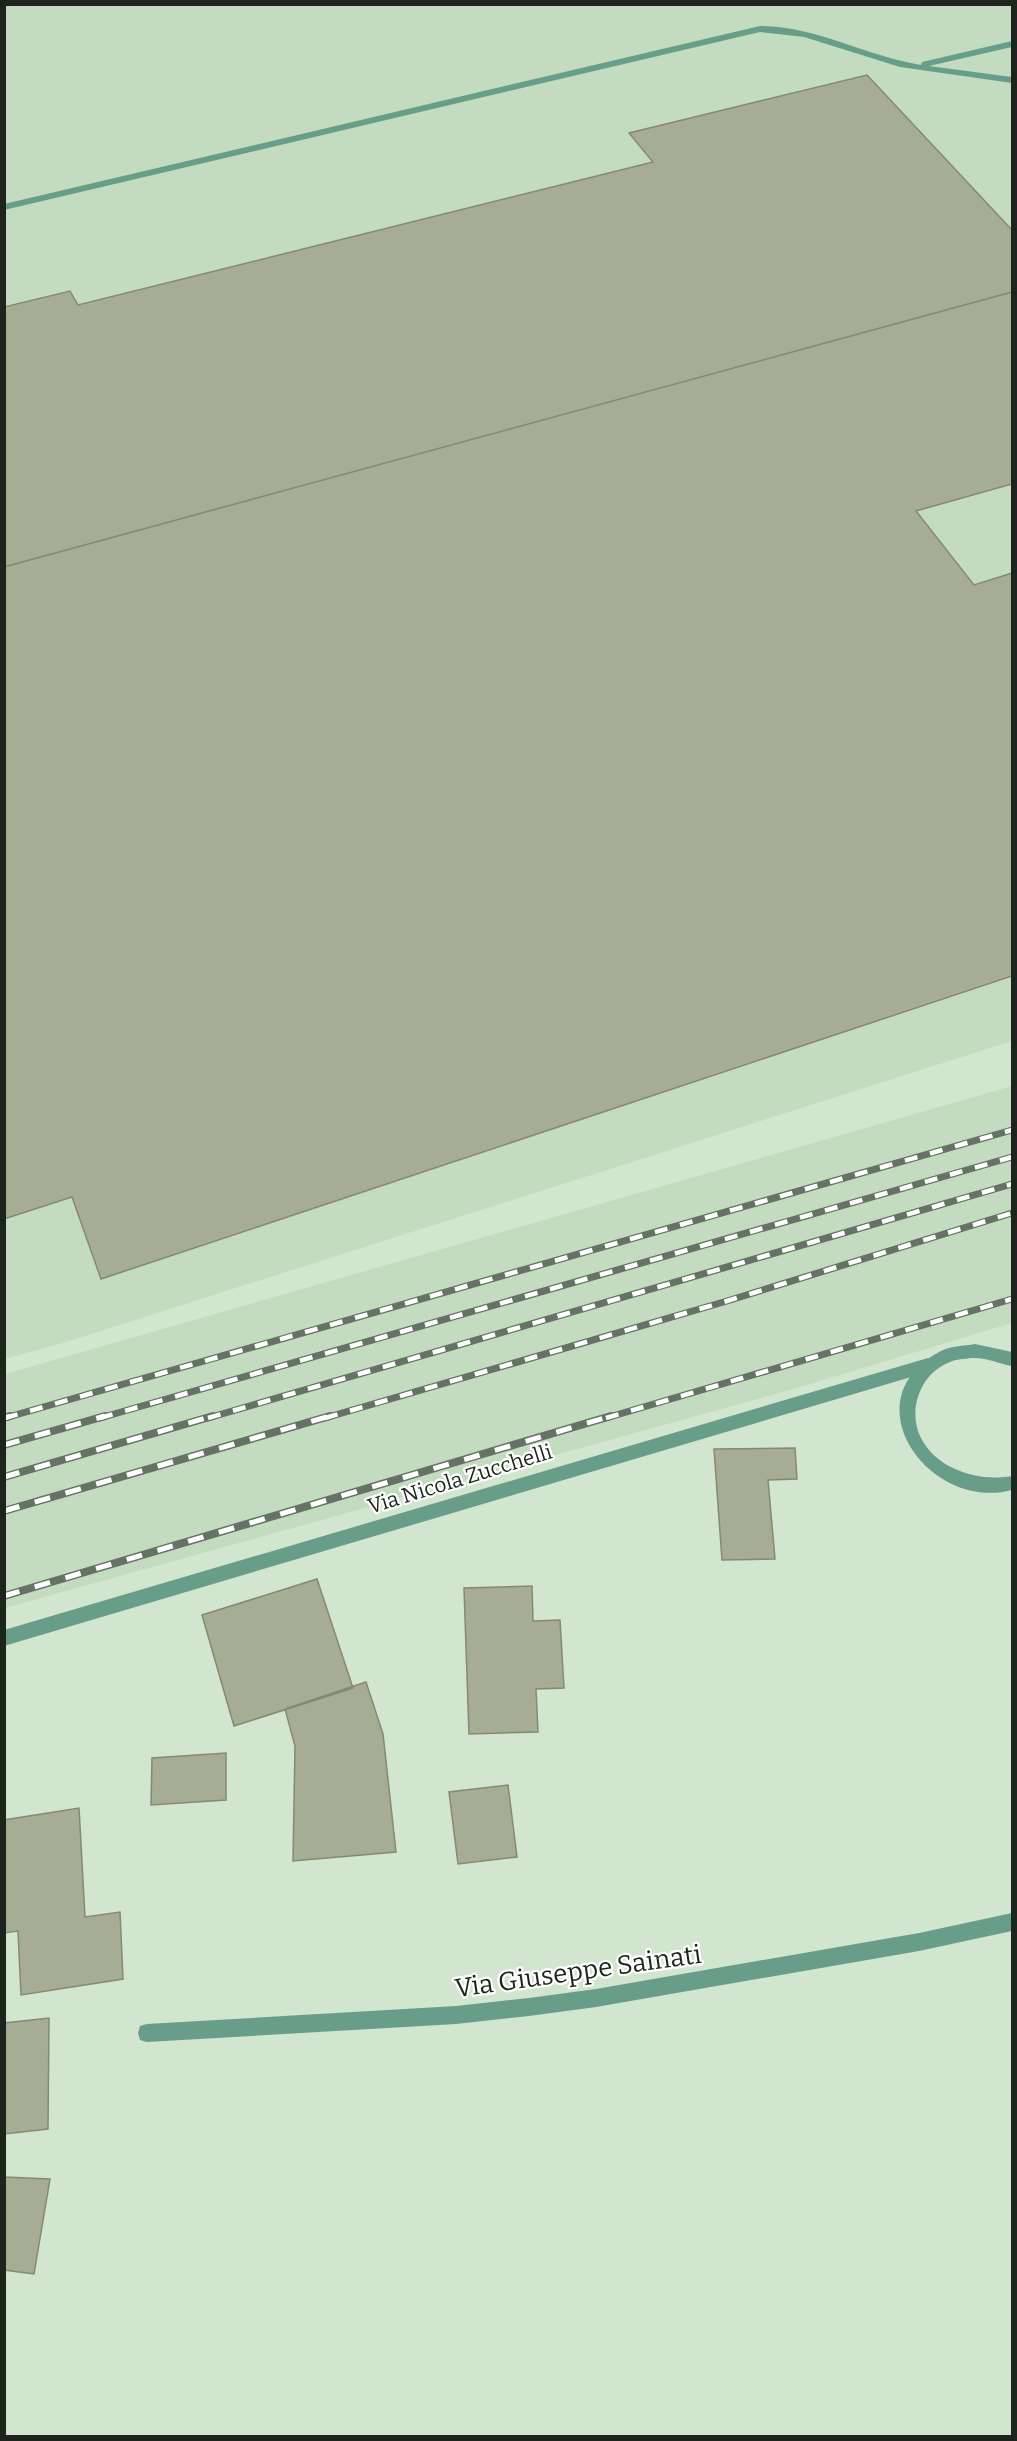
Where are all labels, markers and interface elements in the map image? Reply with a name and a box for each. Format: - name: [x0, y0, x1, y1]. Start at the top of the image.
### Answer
- street label: Via Nicola Zucchelli: [365, 1439, 555, 1519]
- street label: Via Giuseppe Sainati: [453, 1939, 704, 2004]

